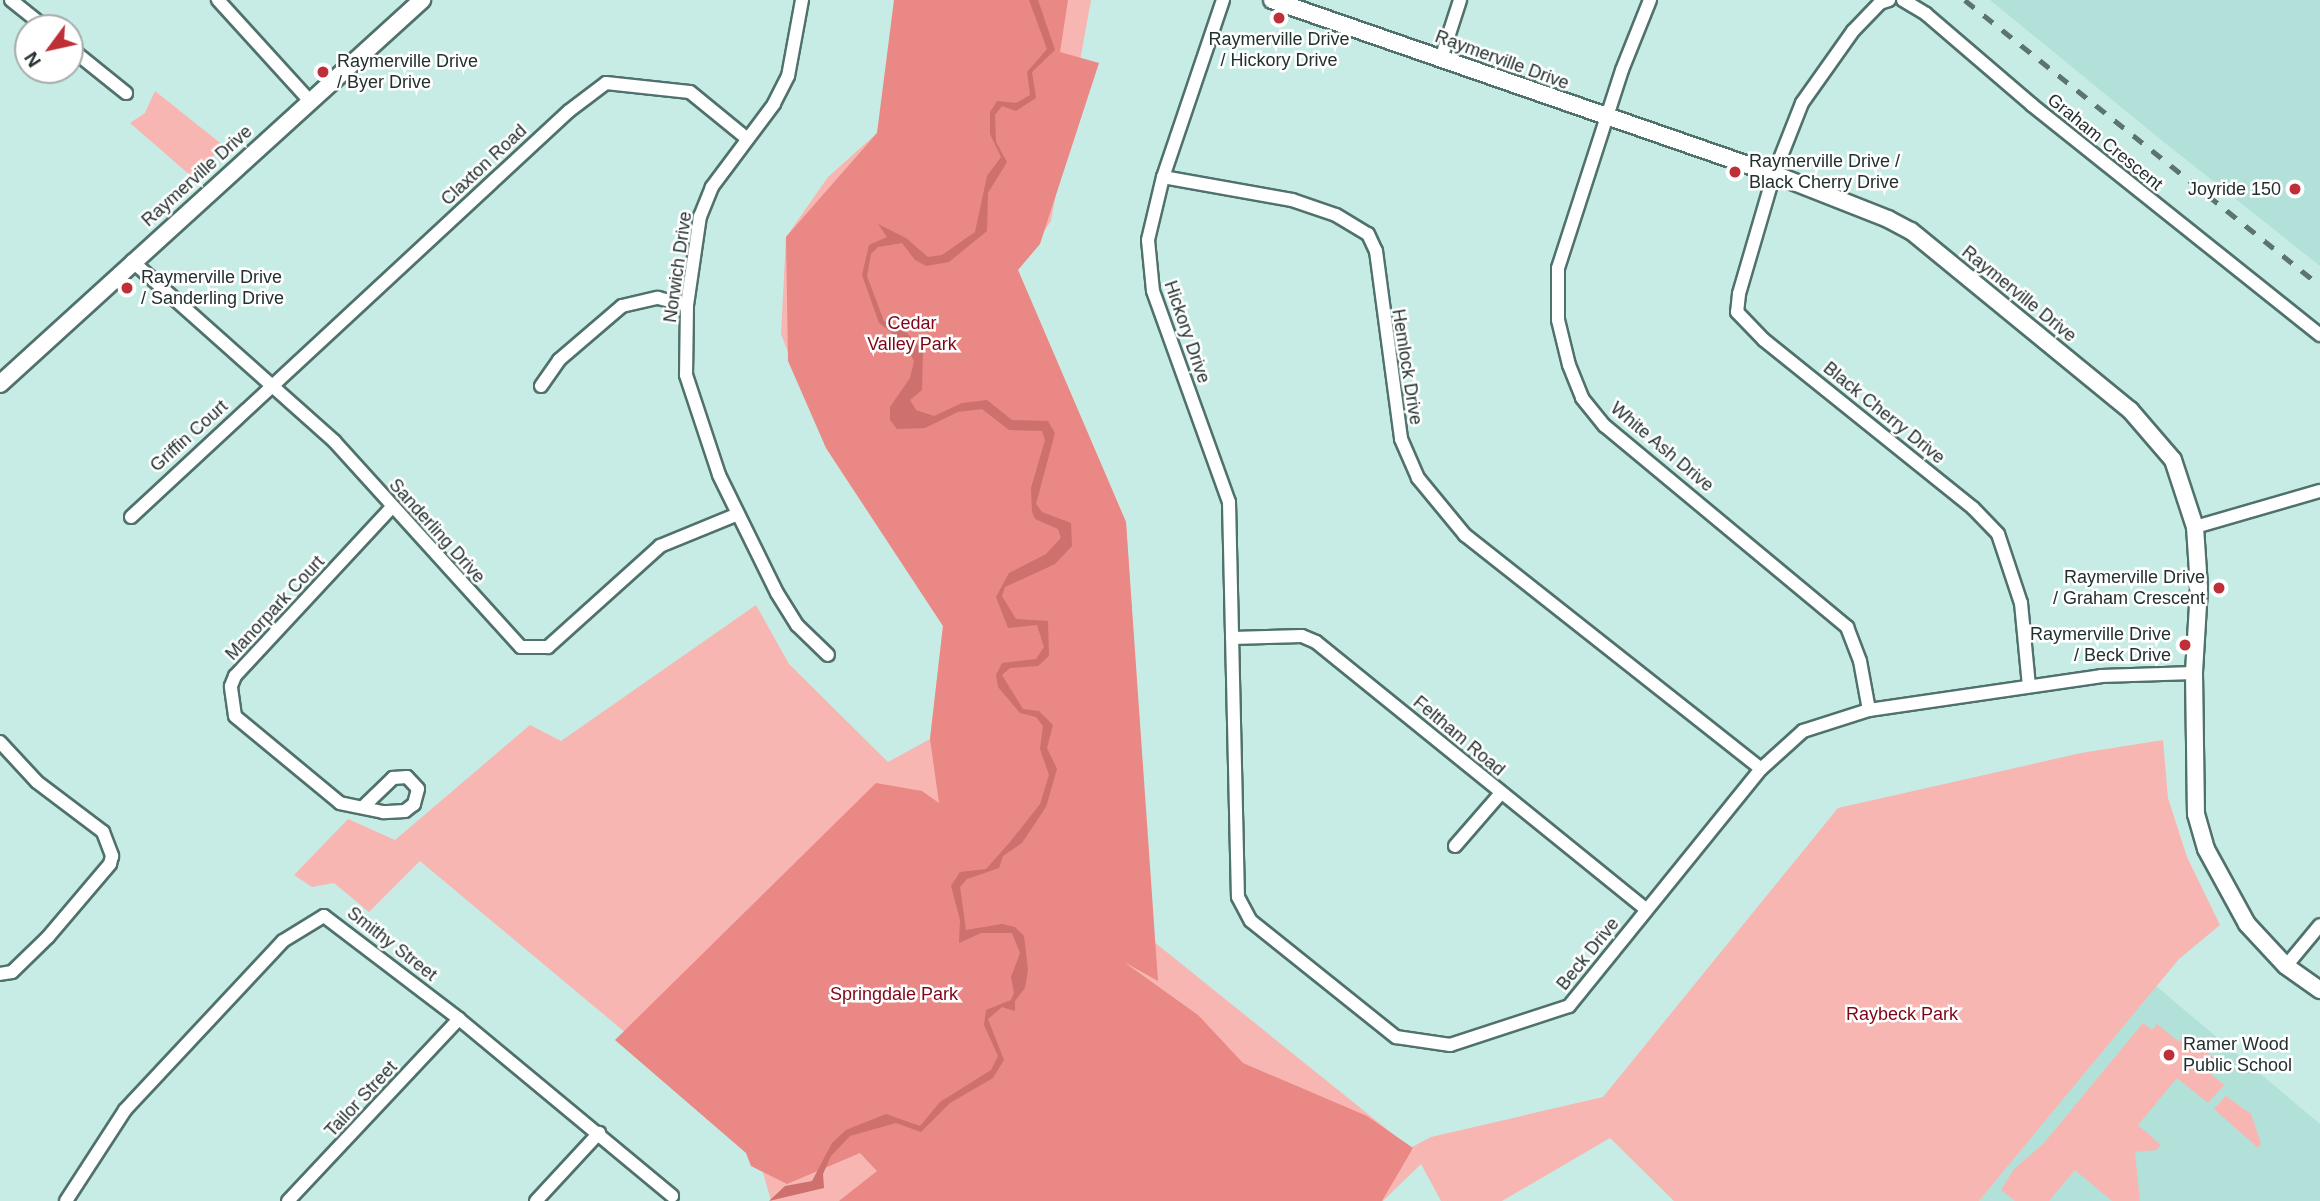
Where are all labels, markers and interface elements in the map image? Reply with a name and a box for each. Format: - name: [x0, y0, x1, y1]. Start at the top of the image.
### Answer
- marker: Raymerville Drive / Hickory Drive: [1271, 10, 1287, 26]
- north arrow: [14, 14, 84, 84]
- street label: Raymerville Drive: [1432, 26, 1572, 94]
- place label: Raymerville Drive / Hickory Drive: [1208, 29, 1350, 72]
- text: N: [20, 48, 45, 71]
- place label: Raymerville Drive / Byer Drive: [337, 51, 478, 94]
- marker: Raymerville Drive / Byer Drive: [315, 64, 331, 80]
- street label: Graham Crescent: [2043, 89, 2167, 195]
- street label: Claxton Road: [437, 120, 531, 210]
- street label: Raymerville Drive: [137, 121, 257, 231]
- place label: Raymerville Drive / Black Cherry Drive: [1749, 151, 1900, 194]
- marker: Raymerville Drive / Black Cherry Drive: [1727, 164, 1743, 180]
- place label: Joyride 150: [2188, 178, 2281, 200]
- marker: Joyride 150: [2287, 181, 2303, 197]
- street label: Norwich Drive: [660, 210, 696, 324]
- street label: Raymerville Drive: [1957, 241, 2081, 347]
- place label: Raymerville Drive / Sanderling Drive: [141, 267, 284, 310]
- street label: Hickory Drive: [1159, 278, 1215, 386]
- marker: Raymerville Drive / Sanderling Drive: [119, 280, 135, 296]
- street label: Hemlock Drive: [1387, 308, 1427, 426]
- park label: Cedar Valley Park: [867, 313, 957, 356]
- street label: Black Cherry Drive: [1819, 357, 1949, 469]
- street label: Griffin Court: [146, 396, 232, 476]
- street label: White Ash Drive: [1606, 397, 1718, 497]
- street label: Sanderling Drive: [384, 474, 490, 588]
- street label: Manorpark Court: [221, 551, 329, 665]
- place label: Raymerville Drive / Graham Crescent: [2053, 567, 2205, 610]
- marker: Raymerville Drive / Graham Crescent: [2211, 580, 2227, 596]
- place label: Raymerville Drive / Beck Drive: [2030, 624, 2171, 666]
- marker: Raymerville Drive / Beck Drive: [2177, 637, 2193, 653]
- street label: Feltham Road: [1409, 691, 1509, 781]
- street label: Smithy Street: [343, 902, 441, 986]
- street label: Beck Drive: [1552, 913, 1624, 995]
- park label: Springdale Park: [830, 983, 958, 1005]
- park label: Raybeck Park: [1846, 1003, 1958, 1025]
- place label: Ramer Wood Public School: [2183, 1034, 2292, 1076]
- marker: Ramer Wood Public School: [2161, 1047, 2177, 1063]
- street label: Tailor Street: [320, 1057, 402, 1141]

